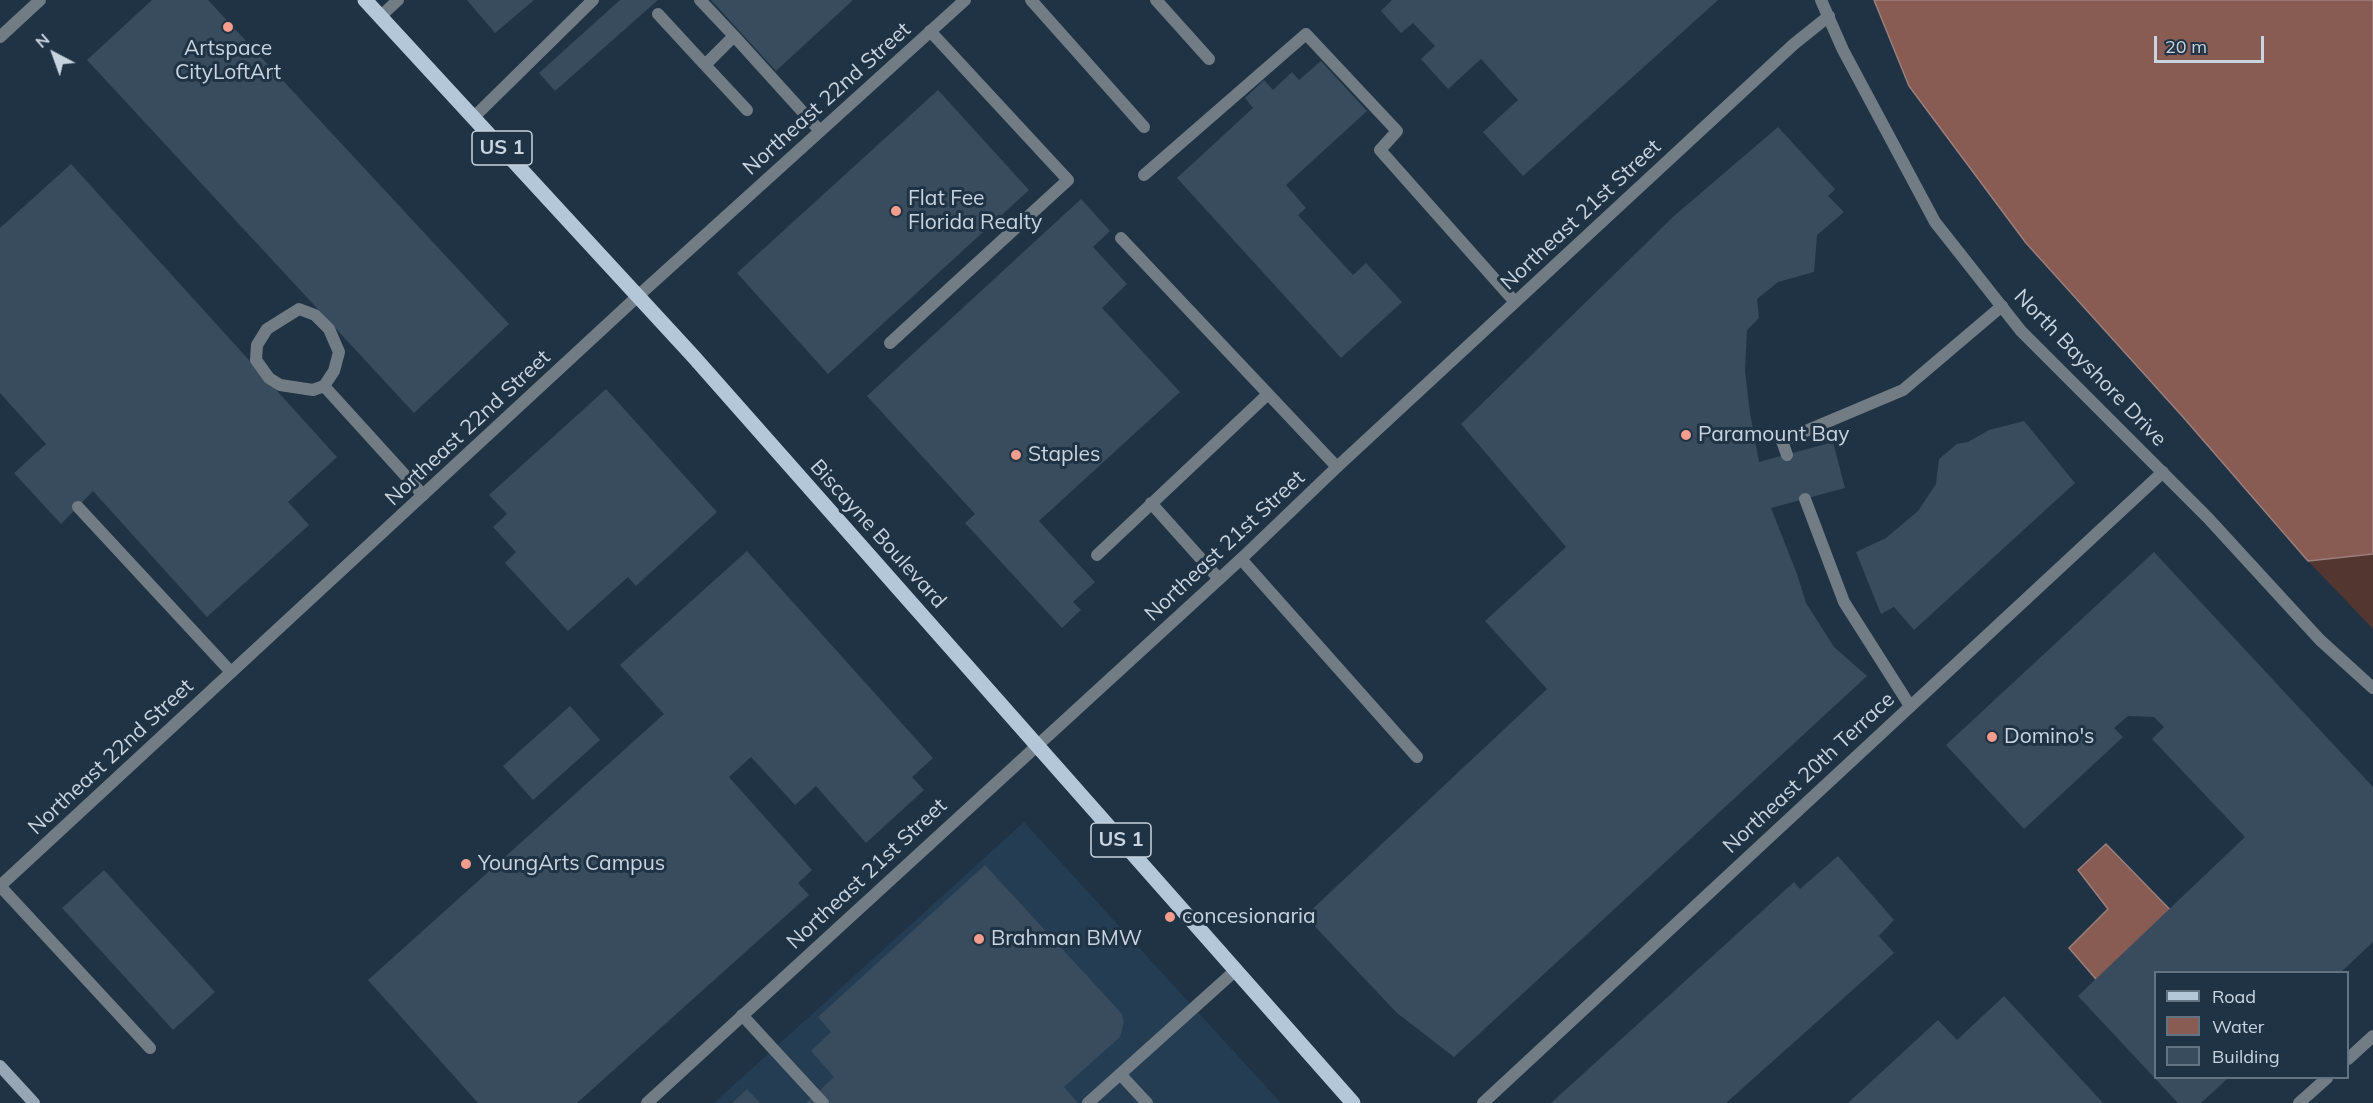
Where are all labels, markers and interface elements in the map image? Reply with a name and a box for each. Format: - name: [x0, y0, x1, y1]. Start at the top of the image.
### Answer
- street label: Northeast 22nd Street: [738, 17, 916, 181]
- marker: Artspace CityLoftArt: [221, 20, 235, 34]
- north arrow: [24, 24, 84, 84]
- scale bar: [2157, 24, 2266, 62]
- text: N: [31, 29, 53, 52]
- text: 20 m: [2165, 35, 2207, 58]
- place label: Artspace CityLoftArt: [175, 36, 281, 86]
- road number: US 1: [472, 131, 532, 165]
- street label: Northeast 21st Street: [1496, 134, 1666, 296]
- place label: Flat Fee Florida Realty: [908, 186, 1042, 236]
- marker: Flat Fee Florida Realty: [889, 204, 903, 218]
- street label: North Bayshore Drive: [2009, 284, 2171, 452]
- street label: Northeast 22nd Street: [380, 345, 556, 511]
- place label: Paramount Bay: [1698, 422, 1849, 448]
- marker: Paramount Bay: [1679, 428, 1693, 442]
- place label: Staples: [1028, 442, 1100, 468]
- marker: Staples: [1009, 448, 1023, 462]
- street label: Biscayne Boulevard: [805, 455, 951, 613]
- street label: Northeast 21st Street: [1140, 465, 1310, 627]
- street label: Northeast 22nd Street: [23, 674, 199, 840]
- street label: Northeast 20th Terrace: [1718, 687, 1900, 859]
- place label: Domino's: [2004, 724, 2094, 750]
- marker: Domino's: [1985, 730, 1999, 744]
- street label: Northeast 21st Street: [782, 793, 952, 955]
- road number: US 1: [1091, 823, 1151, 857]
- place label: YoungArts Campus: [478, 851, 665, 877]
- marker: YoungArts Campus: [459, 857, 473, 871]
- place label: concesionaria: [1182, 904, 1316, 930]
- marker: concesionaria: [1163, 910, 1177, 924]
- place label: Brahman BMW: [991, 926, 1142, 952]
- marker: Brahman BMW: [972, 932, 986, 946]
- legend: [2154, 971, 2349, 1079]
- text: Road: [2212, 985, 2256, 1008]
- text: Water: [2212, 1015, 2264, 1038]
- text: Building: [2212, 1045, 2280, 1068]

